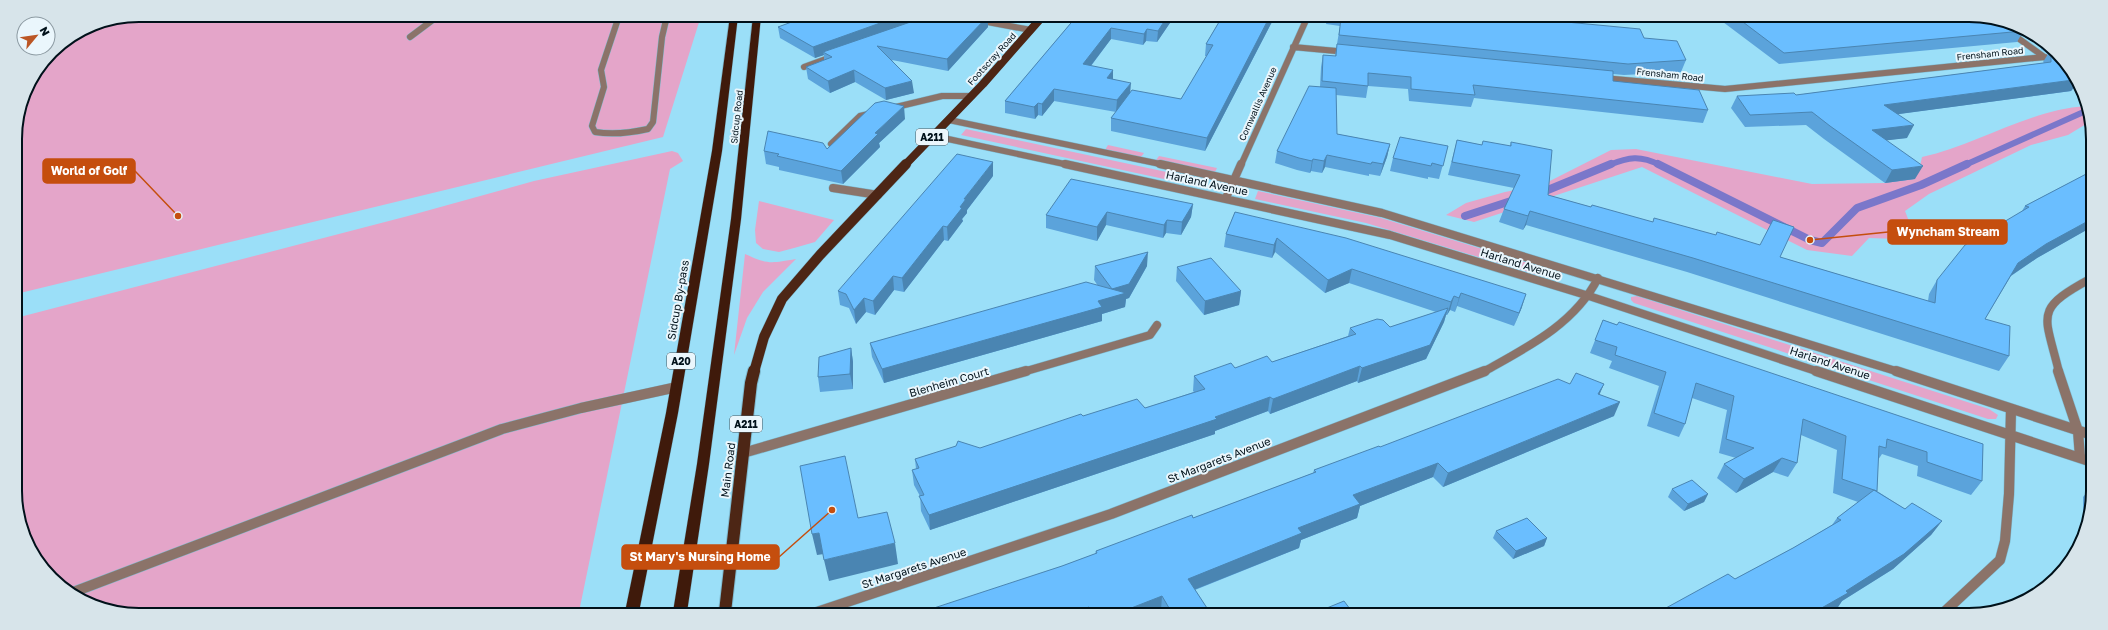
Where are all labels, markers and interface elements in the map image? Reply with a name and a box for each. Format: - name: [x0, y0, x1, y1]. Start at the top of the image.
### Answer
- north arrow: [16, 16, 56, 56]
- text: N: [37, 24, 53, 38]
- street label: Footscray Road: [965, 30, 1018, 87]
- street label: Frensham Road: [1956, 45, 2024, 62]
- street label: Cornwallis Avenue: [1236, 65, 1279, 142]
- street label: Frensham Road: [1636, 66, 1704, 83]
- street label: Sidcup Road: [728, 90, 745, 144]
- road number: A211: [916, 129, 948, 145]
- callout: World of Golf: [43, 159, 135, 183]
- text: World of Golf: [51, 163, 128, 178]
- street label: Harland Avenue: [1165, 167, 1249, 198]
- callout: Wyncham Stream: [1888, 220, 2007, 244]
- text: Wyncham Stream: [1897, 224, 1999, 239]
- street label: Harland Avenue: [1479, 245, 1563, 282]
- street label: Sidcup By-pass: [664, 259, 691, 341]
- street label: Harland Avenue: [1788, 343, 1872, 382]
- road number: A20: [667, 353, 695, 369]
- street label: Blenheim Court: [908, 364, 990, 399]
- road number: A211: [730, 416, 762, 432]
- street label: St Margarets Avenue: [1166, 434, 1272, 485]
- street label: Main Road: [718, 442, 737, 498]
- street label: St Margarets Avenue: [860, 544, 968, 591]
- callout: St Mary's Nursing Home: [622, 545, 779, 569]
- text: St Mary's Nursing Home: [629, 549, 771, 564]

